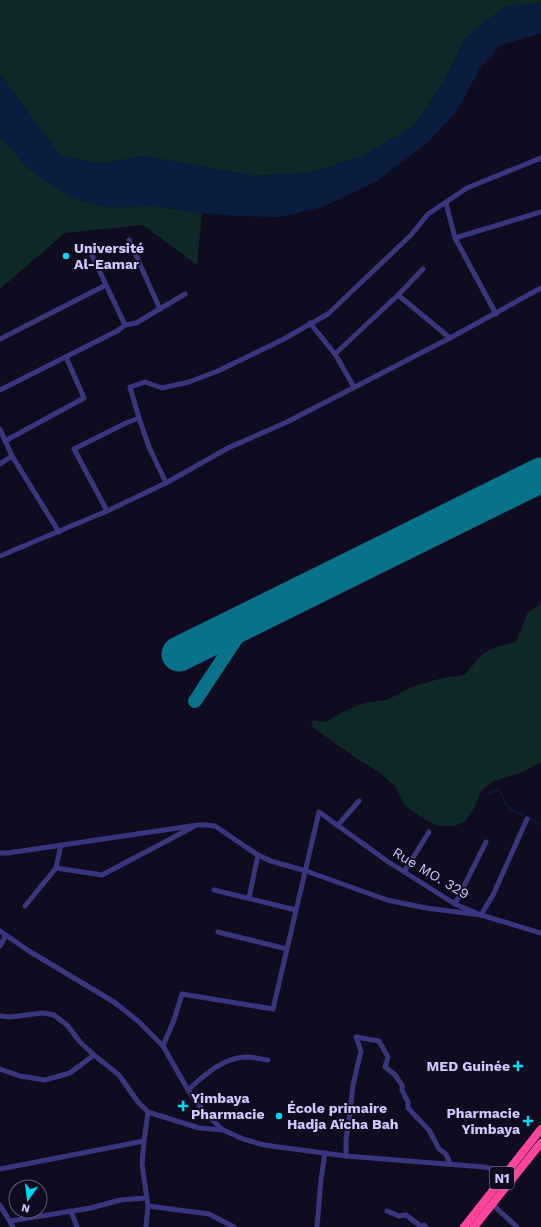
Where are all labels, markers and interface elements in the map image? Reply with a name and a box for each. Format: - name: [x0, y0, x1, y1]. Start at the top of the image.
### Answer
- place label: Université Al-Eamar: [74, 240, 144, 272]
- marker: Université Al-Eamar: [61, 251, 71, 261]
- street label: Rue MO. 329: [390, 844, 472, 902]
- place label: MED Guinée: [427, 1058, 510, 1074]
- marker: MED Guinée: [513, 1061, 523, 1071]
- place label: Yimbaya Pharmacie: [191, 1090, 265, 1122]
- place label: École primaire Hadja Aïcha Bah: [287, 1100, 398, 1132]
- marker: Yimbaya Pharmacie: [178, 1101, 188, 1111]
- place label: Pharmacie Yimbaya: [446, 1105, 521, 1137]
- marker: École primaire Hadja Aïcha Bah: [274, 1111, 284, 1121]
- marker: Pharmacie Yimbaya: [523, 1116, 533, 1126]
- road number: N1: [490, 1167, 514, 1189]
- north arrow: [8, 1179, 48, 1219]
- text: N: [20, 1201, 31, 1216]

